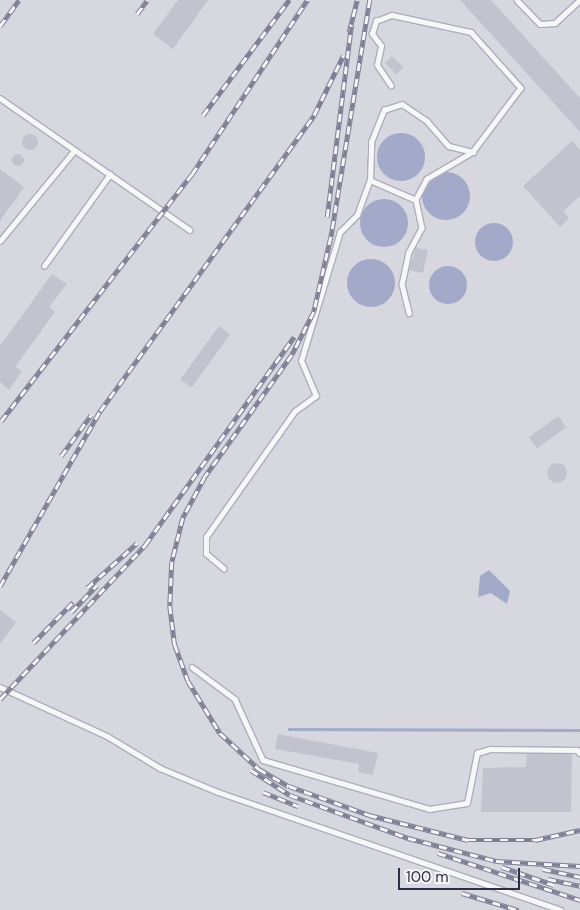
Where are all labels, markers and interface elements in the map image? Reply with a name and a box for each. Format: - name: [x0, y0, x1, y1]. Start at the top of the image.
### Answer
- scale bar: [400, 858, 522, 890]
- text: 100 m: [406, 867, 449, 887]

